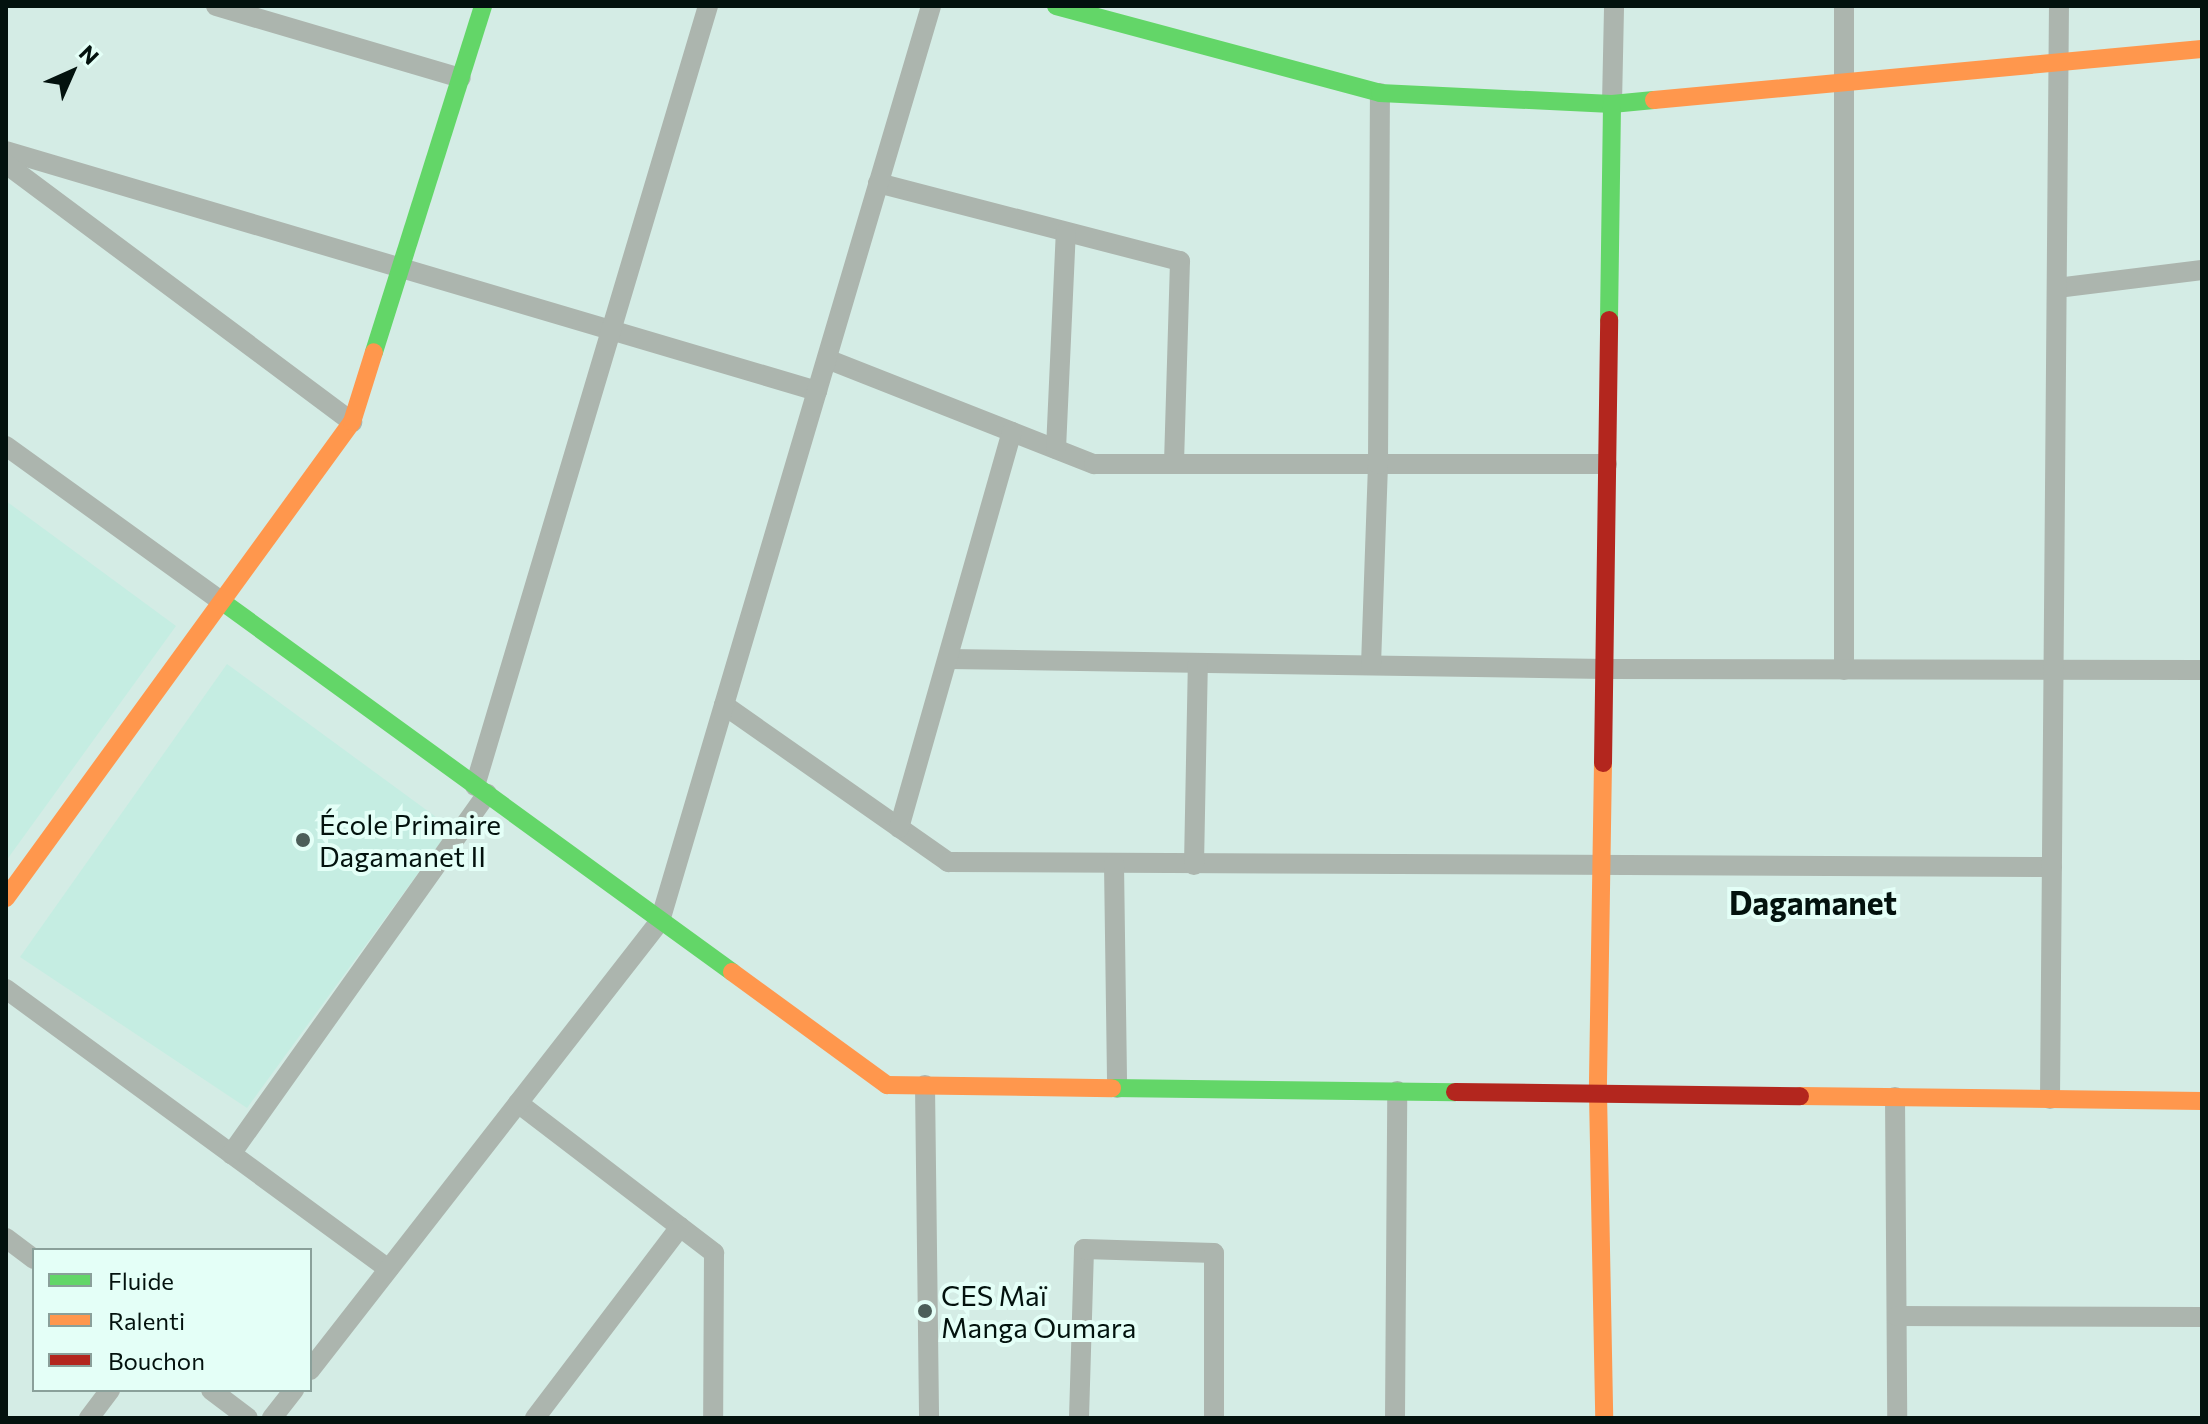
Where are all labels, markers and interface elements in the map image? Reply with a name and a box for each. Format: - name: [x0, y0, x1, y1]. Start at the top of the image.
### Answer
- north arrow: [32, 32, 112, 112]
- text: N: [74, 39, 105, 70]
- place label: École Primaire Dagamanet II: [319, 807, 501, 873]
- marker: École Primaire Dagamanet II: [294, 831, 312, 849]
- district label: Dagamanet: [1729, 883, 1897, 921]
- legend: [32, 1248, 312, 1392]
- text: Fluide: [108, 1266, 174, 1295]
- place label: CES Maï Manga Oumara: [941, 1278, 1136, 1344]
- marker: CES Maï Manga Oumara: [916, 1302, 934, 1320]
- text: Ralenti: [108, 1306, 185, 1335]
- text: Bouchon: [108, 1346, 205, 1375]

